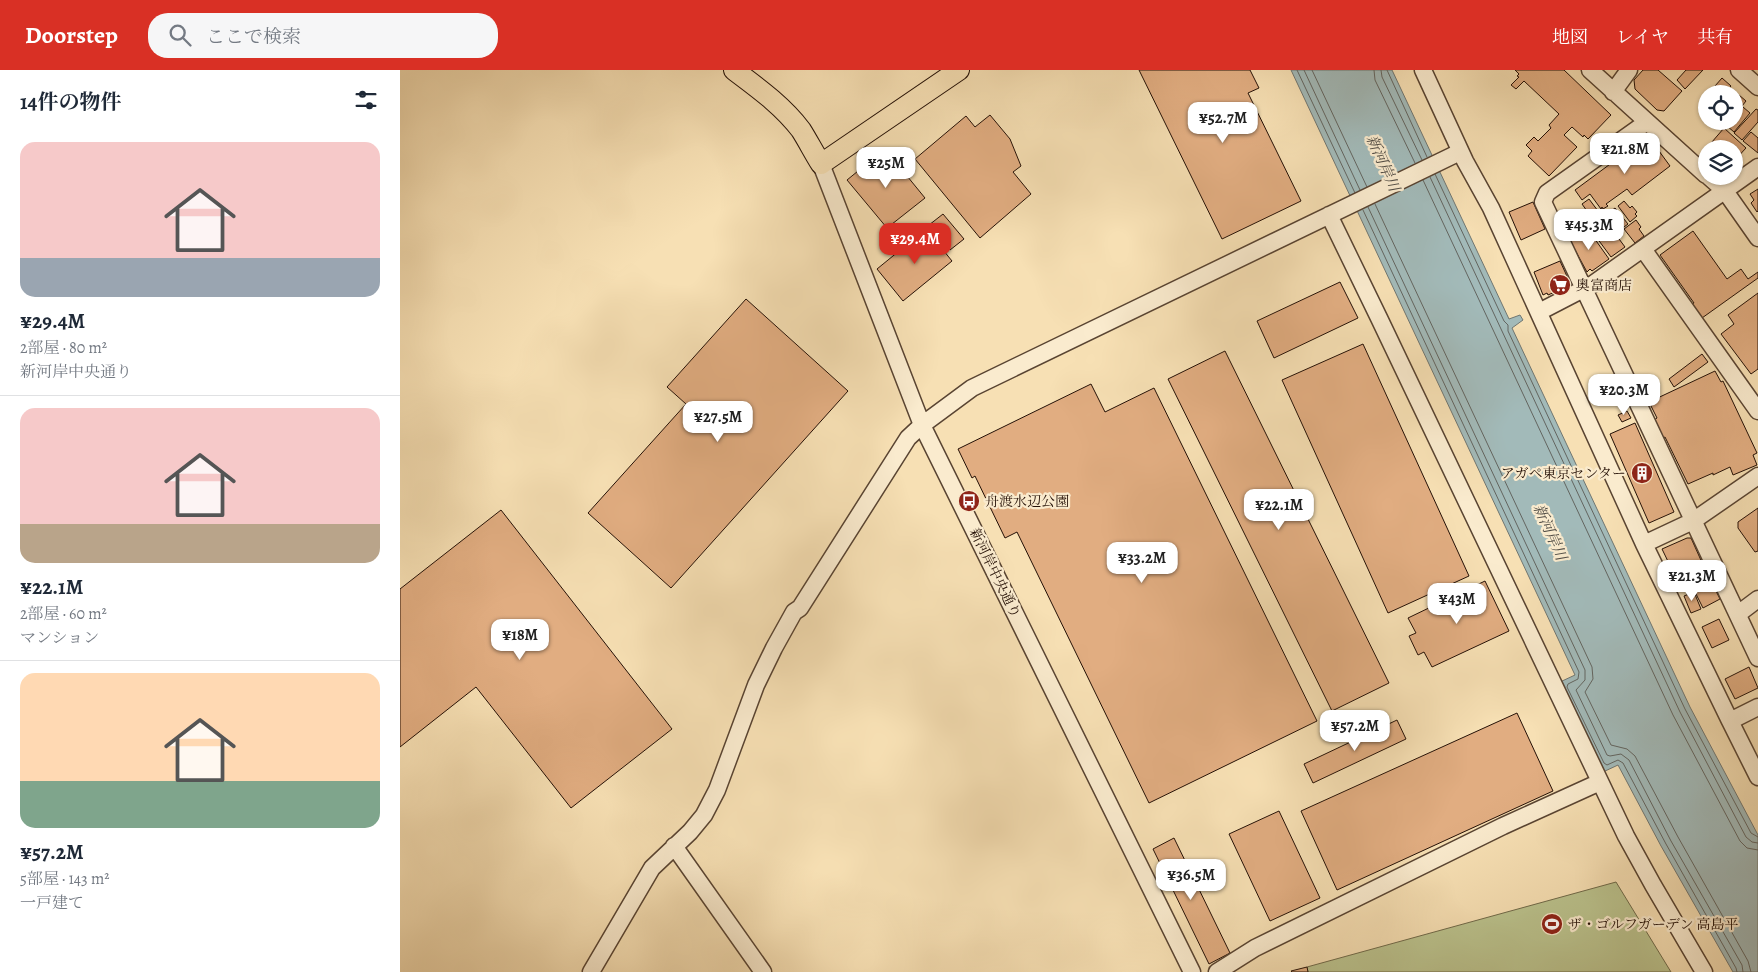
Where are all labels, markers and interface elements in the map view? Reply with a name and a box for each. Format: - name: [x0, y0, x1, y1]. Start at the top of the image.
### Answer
- search box: [148, 13, 498, 58]
- text: Doorstep: [25, 19, 118, 51]
- icon: search: [166, 21, 194, 49]
- text: ここで検索: [206, 24, 301, 50]
- text: 地図: [1552, 25, 1588, 49]
- text: レイヤ: [1616, 25, 1669, 49]
- text: 共有: [1697, 25, 1733, 49]
- map controls: [1698, 85, 1743, 185]
- button: locate: [1698, 85, 1743, 130]
- icon: filters: [352, 86, 380, 114]
- text: 14件の物件: [20, 88, 121, 116]
- pin: ¥52.7M: [1182, 102, 1264, 144]
- text: ¥52.7M: [1199, 107, 1247, 129]
- water label: 新河岸川: [1362, 132, 1405, 196]
- pin: ¥21.8M: [1584, 132, 1666, 175]
- text: ¥21.8M: [1601, 138, 1649, 160]
- button: layers: [1698, 140, 1743, 185]
- pin: ¥25M: [856, 146, 916, 189]
- text: ¥25M: [867, 152, 905, 174]
- icon: home: [155, 175, 245, 265]
- pin: ¥45.3M: [1548, 208, 1630, 251]
- text: ¥45.3M: [1565, 214, 1613, 236]
- pin: ¥29.4M: [874, 222, 956, 265]
- text: ¥29.4M: [890, 228, 940, 250]
- supermarket icon: 奥富商店: [1548, 273, 1572, 297]
- place label: 奥富商店: [1576, 276, 1632, 295]
- text: ¥29.4M: [20, 307, 85, 335]
- text: 2部屋 · 80 m²: [20, 337, 107, 359]
- text: 新河岸中央通り: [20, 361, 132, 383]
- pin: ¥20.3M: [1583, 374, 1665, 416]
- text: ¥20.3M: [1599, 379, 1649, 401]
- pin: ¥27.5M: [677, 400, 759, 443]
- text: ¥27.5M: [694, 406, 742, 428]
- icon: home: [155, 440, 245, 530]
- building icon: アガペ東京センター: [1630, 461, 1654, 485]
- place label: アガペ東京センター: [1501, 464, 1626, 483]
- pin: ¥22.1M: [1238, 488, 1320, 531]
- bus stop icon: 舟渡水辺公園: [957, 489, 981, 513]
- place label: 舟渡水辺公園: [985, 492, 1069, 511]
- text: ¥22.1M: [1255, 494, 1303, 516]
- water label: 新河岸川: [1529, 501, 1572, 565]
- street label: 新河岸中央通り: [965, 525, 1025, 621]
- pin: ¥33.2M: [1101, 542, 1183, 584]
- text: ¥33.2M: [1118, 547, 1166, 569]
- pin: ¥21.3M: [1651, 560, 1733, 602]
- text: ¥21.3M: [1668, 565, 1716, 587]
- text: ¥22.1M: [20, 573, 83, 601]
- pin: ¥43M: [1427, 582, 1487, 625]
- text: ¥43M: [1438, 588, 1476, 610]
- text: 2部屋 · 60 m²: [20, 603, 107, 625]
- pin: ¥18M: [490, 618, 550, 661]
- text: ¥18M: [502, 624, 538, 646]
- text: マンション: [20, 627, 99, 649]
- icon: home: [155, 705, 245, 795]
- pin: ¥57.2M: [1314, 710, 1396, 752]
- text: ¥57.2M: [1331, 715, 1379, 737]
- text: ¥57.2M: [20, 838, 84, 866]
- pin: ¥36.5M: [1150, 858, 1232, 901]
- text: ¥36.5M: [1167, 864, 1215, 886]
- text: 5部屋 · 143 m²: [20, 868, 110, 890]
- text: 一戸建て: [20, 892, 84, 914]
- sports icon: ザ・ゴルフガーデン 高島平: [1540, 912, 1564, 936]
- place label: ザ・ゴルフガーデン 高島平: [1568, 915, 1738, 934]

